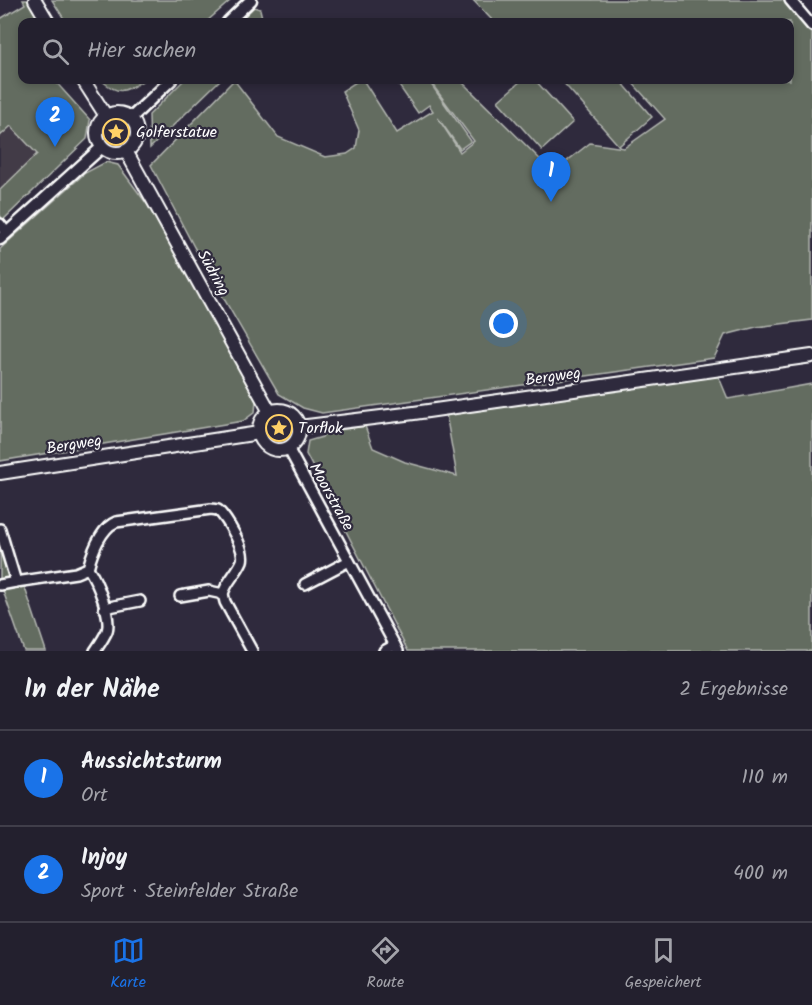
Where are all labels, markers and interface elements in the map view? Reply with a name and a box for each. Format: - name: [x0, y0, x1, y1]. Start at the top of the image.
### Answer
- search box: [18, 18, 794, 84]
- text: Hier suchen: [87, 34, 196, 69]
- icon: search: [39, 35, 72, 68]
- pin: 2: [36, 98, 74, 147]
- place icon: Golferstatue: [101, 117, 131, 147]
- place label: Golferstatue: [136, 120, 217, 145]
- pin: 1: [532, 152, 570, 202]
- street label: Südring: [190, 245, 236, 301]
- your location: [489, 309, 518, 338]
- street label: Bergweg: [524, 361, 582, 393]
- place icon: Torflok: [264, 413, 294, 443]
- place label: Torflok: [298, 416, 343, 441]
- street label: Bergweg: [44, 428, 104, 462]
- street label: Moorstraße: [302, 458, 360, 536]
- text: In der Nähe: [24, 669, 160, 711]
- text: 2 Ergebnisse: [680, 674, 788, 706]
- text: Aussichtsturm: [81, 745, 222, 780]
- text: 1: [40, 762, 47, 794]
- text: 110 m: [742, 762, 788, 794]
- text: Ort: [81, 780, 108, 812]
- text: Injoy: [81, 841, 127, 876]
- text: 2: [38, 858, 49, 890]
- text: 400 m: [733, 858, 788, 890]
- text: Sport · Steinfelder Straße: [81, 876, 298, 908]
- tab: Karte: [110, 934, 146, 995]
- tab: Route: [367, 934, 404, 995]
- tab: Gespeichert: [625, 934, 702, 995]

